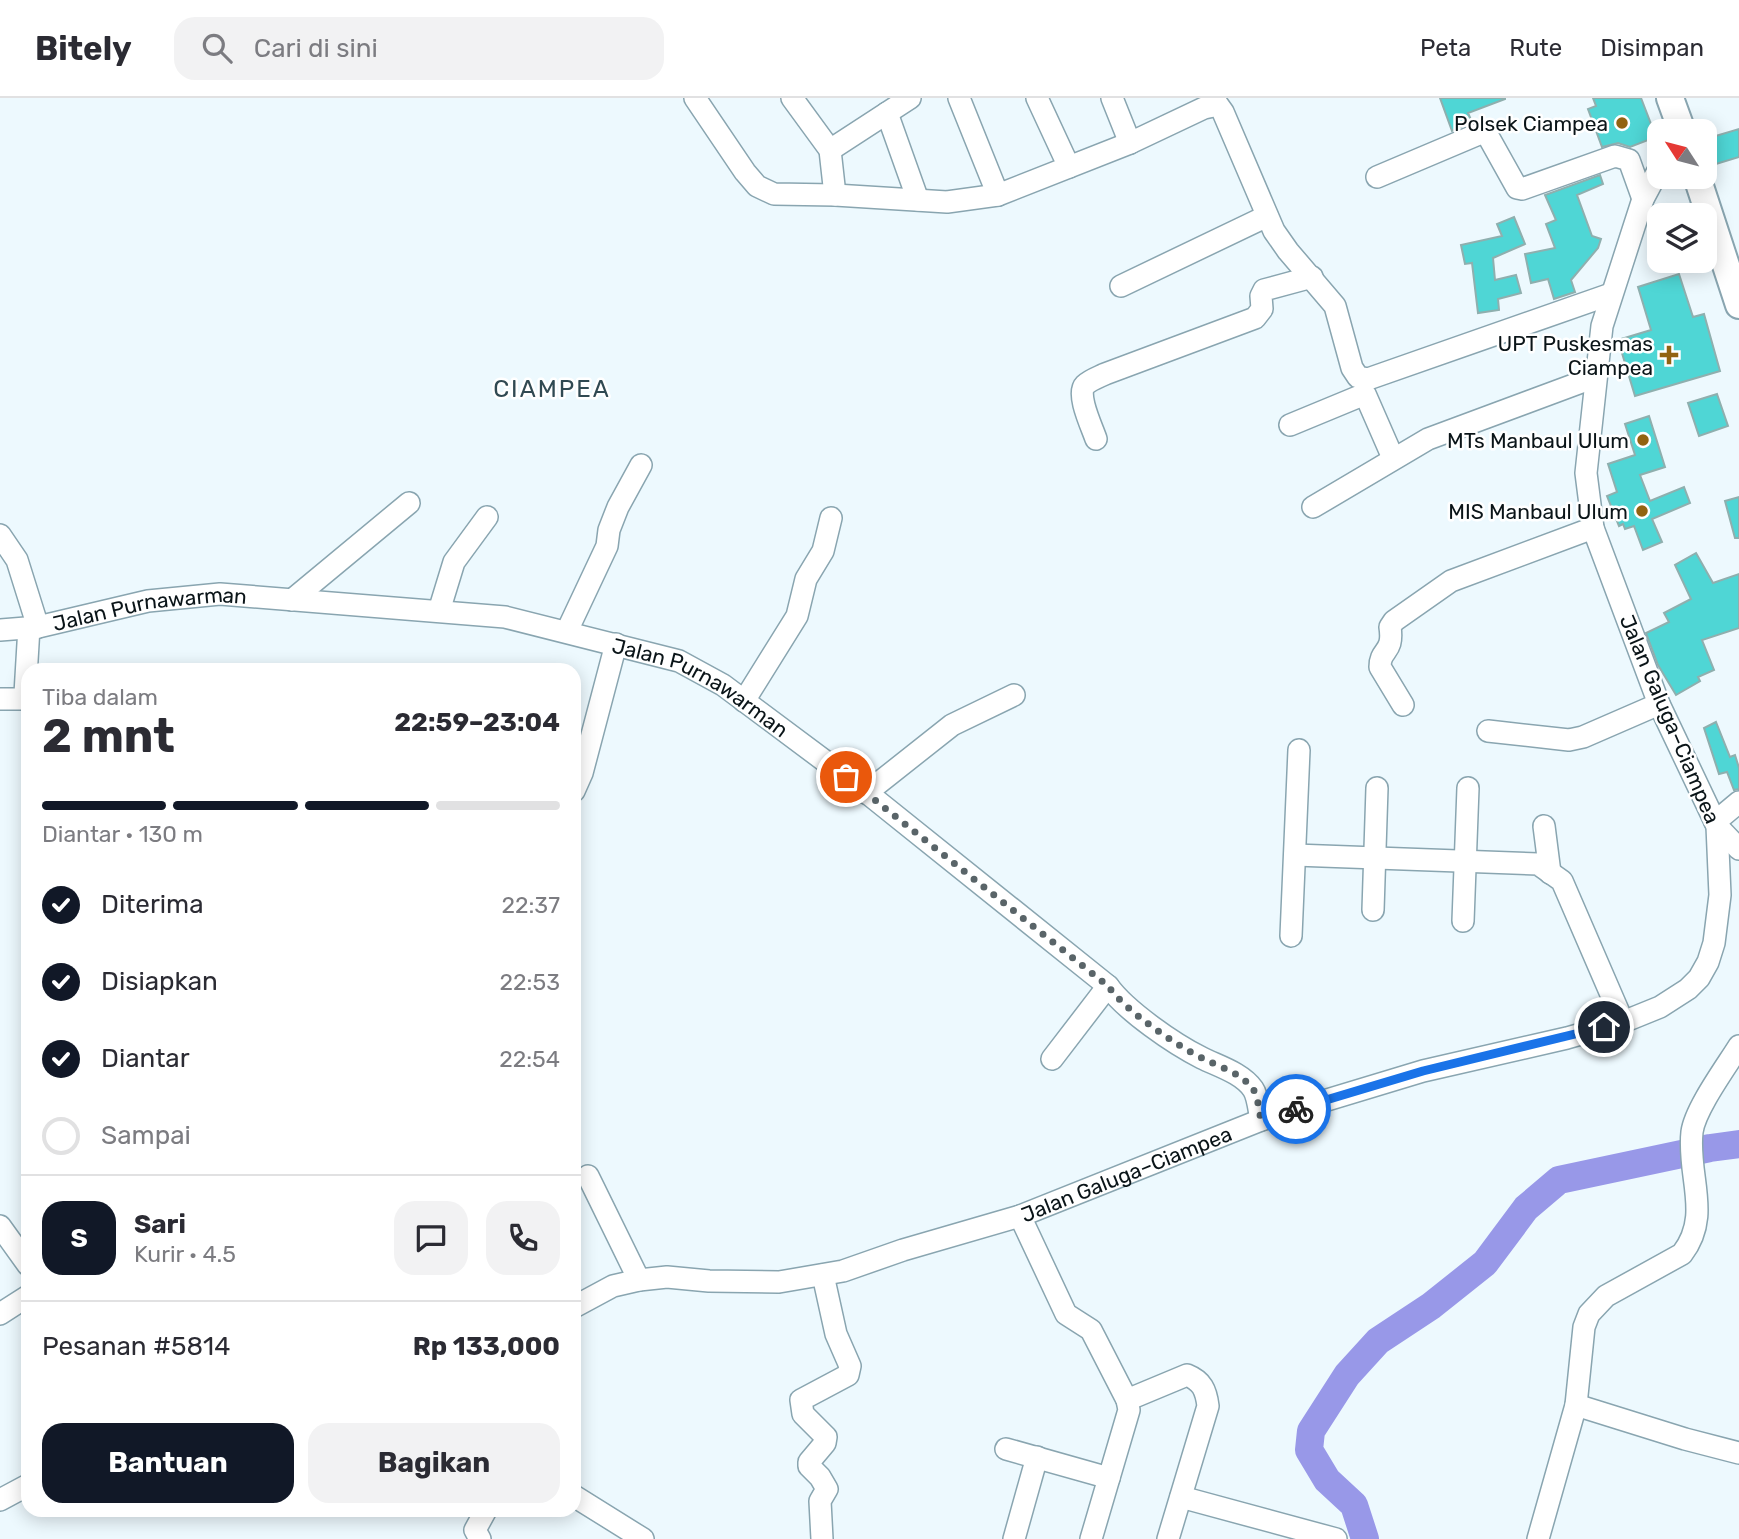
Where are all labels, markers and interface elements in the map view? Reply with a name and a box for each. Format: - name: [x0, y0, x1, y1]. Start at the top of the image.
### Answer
- search box: [174, 17, 664, 80]
- text: Bitely: [35, 29, 132, 68]
- icon: search: [198, 29, 236, 67]
- text: Cari di sini: [254, 33, 378, 64]
- text: Peta: [1420, 34, 1471, 62]
- text: Rute: [1509, 34, 1562, 62]
- text: Disimpan: [1600, 34, 1704, 62]
- place label: Polsek Ciampea: [1454, 111, 1608, 136]
- marker: Polsek Ciampea: [1614, 115, 1630, 131]
- north arrow: [1647, 119, 1717, 189]
- map controls: [1647, 119, 1717, 273]
- button: layers: [1647, 203, 1717, 273]
- place label: UPT Puskesmas Ciampea: [1497, 331, 1653, 380]
- marker: UPT Puskesmas Ciampea: [1659, 345, 1679, 365]
- district label: CIAMPEA: [493, 375, 611, 403]
- place label: MTs Manbaul Ulum: [1447, 428, 1629, 453]
- marker: MTs Manbaul Ulum: [1635, 432, 1651, 448]
- place label: MIS Manbaul Ulum: [1448, 499, 1628, 524]
- marker: MIS Manbaul Ulum: [1634, 503, 1650, 519]
- street label: Jalan Purnawarman: [50, 581, 248, 636]
- street label: Jalan Galuga–Ciampea: [1615, 611, 1725, 827]
- street label: Jalan Purnawarman: [610, 632, 793, 742]
- text: Tiba dalam: [42, 683, 158, 711]
- text: 22:59–23:04: [394, 707, 560, 738]
- text: 2 mnt: [42, 709, 175, 764]
- pin: [816, 747, 876, 807]
- icon: bag: [827, 758, 865, 796]
- text: Diantar · 130 m: [42, 820, 203, 848]
- icon: check: [42, 886, 80, 924]
- text: Diterima: [101, 889, 204, 920]
- text: 22:37: [501, 891, 560, 919]
- icon: check: [42, 963, 80, 1001]
- text: Disiapkan: [101, 966, 218, 997]
- text: 22:53: [500, 968, 560, 996]
- pin: [1574, 997, 1634, 1057]
- icon: home: [1585, 1008, 1623, 1046]
- icon: check: [42, 1040, 80, 1078]
- text: Diantar: [101, 1043, 190, 1074]
- text: 22:54: [499, 1045, 560, 1073]
- courier: [1261, 1074, 1331, 1144]
- icon: bike: [1277, 1090, 1315, 1128]
- text: Sampai: [101, 1120, 191, 1151]
- street label: Jalan Galuga–Ciampea: [1017, 1121, 1235, 1227]
- button: chat: [394, 1201, 468, 1275]
- button: phone: [486, 1201, 560, 1275]
- text: Sari: [134, 1209, 186, 1240]
- text: S: [70, 1223, 88, 1254]
- text: Kurir · 4.5: [134, 1240, 236, 1268]
- text: Pesanan #5814: [42, 1331, 230, 1362]
- text: Rp 133,000: [413, 1331, 560, 1362]
- button: Bantuan: [42, 1423, 294, 1503]
- button: Bagikan: [308, 1423, 560, 1503]

